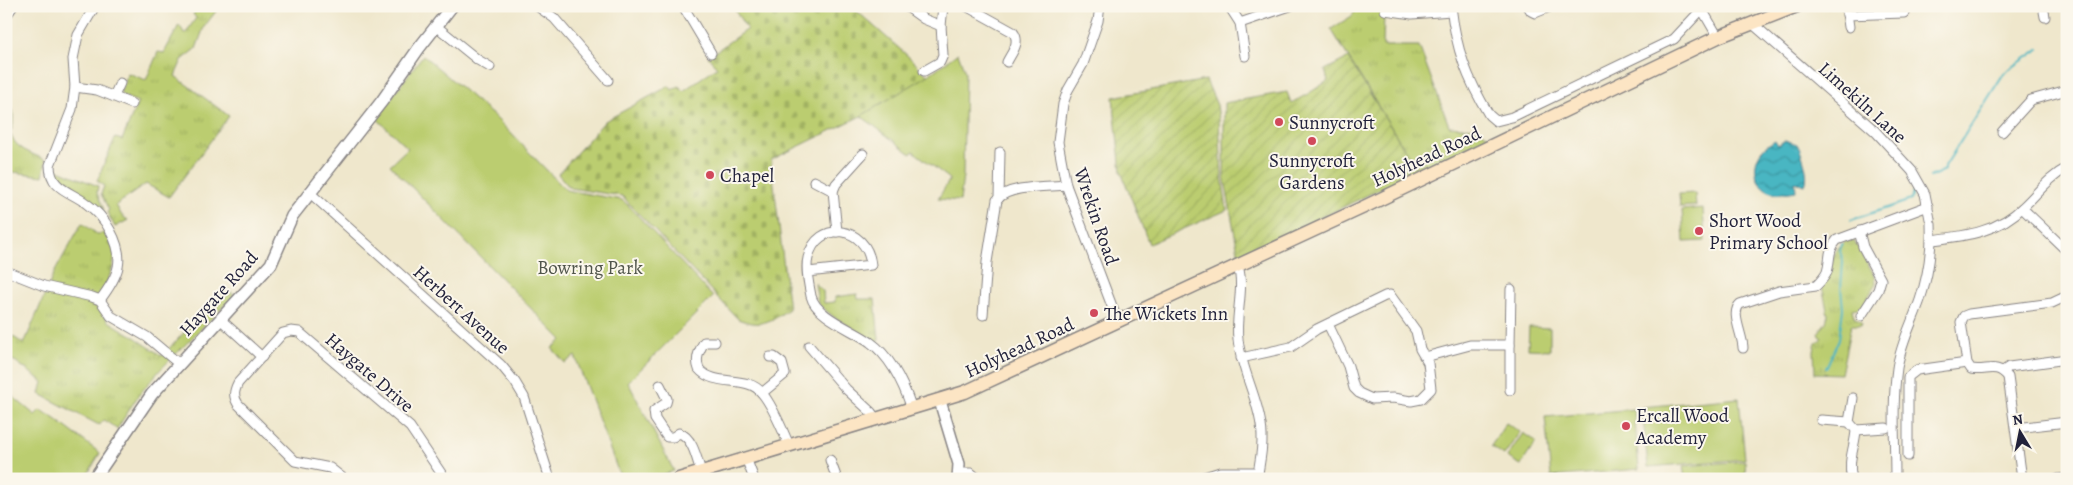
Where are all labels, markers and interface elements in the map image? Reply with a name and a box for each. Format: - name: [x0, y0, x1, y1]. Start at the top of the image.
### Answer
- street label: Limekiln Lane: [1813, 56, 1912, 149]
- place label: Sunnycroft: [1289, 110, 1375, 136]
- marker: Sunnycroft: [1273, 116, 1285, 128]
- street label: Holyhead Road: [1368, 120, 1486, 194]
- marker: Sunnycroft Gardens: [1306, 135, 1318, 147]
- place label: Sunnycroft Gardens: [1269, 148, 1355, 196]
- place label: Chapel: [720, 163, 774, 189]
- street label: Wrekin Road: [1067, 163, 1125, 269]
- marker: Chapel: [704, 169, 716, 181]
- place label: Short Wood Primary School: [1709, 208, 1828, 256]
- marker: Short Wood Primary School: [1693, 225, 1705, 237]
- street label: Haygate Road: [173, 245, 265, 342]
- park label: Bowring Park: [537, 255, 643, 281]
- street label: Herbert Avenue: [407, 259, 515, 360]
- place label: The Wickets Inn: [1104, 301, 1228, 327]
- marker: The Wickets Inn: [1088, 307, 1100, 319]
- street label: Holyhead Road: [961, 311, 1079, 385]
- street label: Haygate Drive: [319, 327, 419, 419]
- place label: Ercall Wood Academy: [1635, 403, 1730, 451]
- north arrow: [1996, 408, 2046, 458]
- text: N: [2011, 409, 2025, 430]
- marker: Ercall Wood Academy: [1620, 420, 1632, 432]

